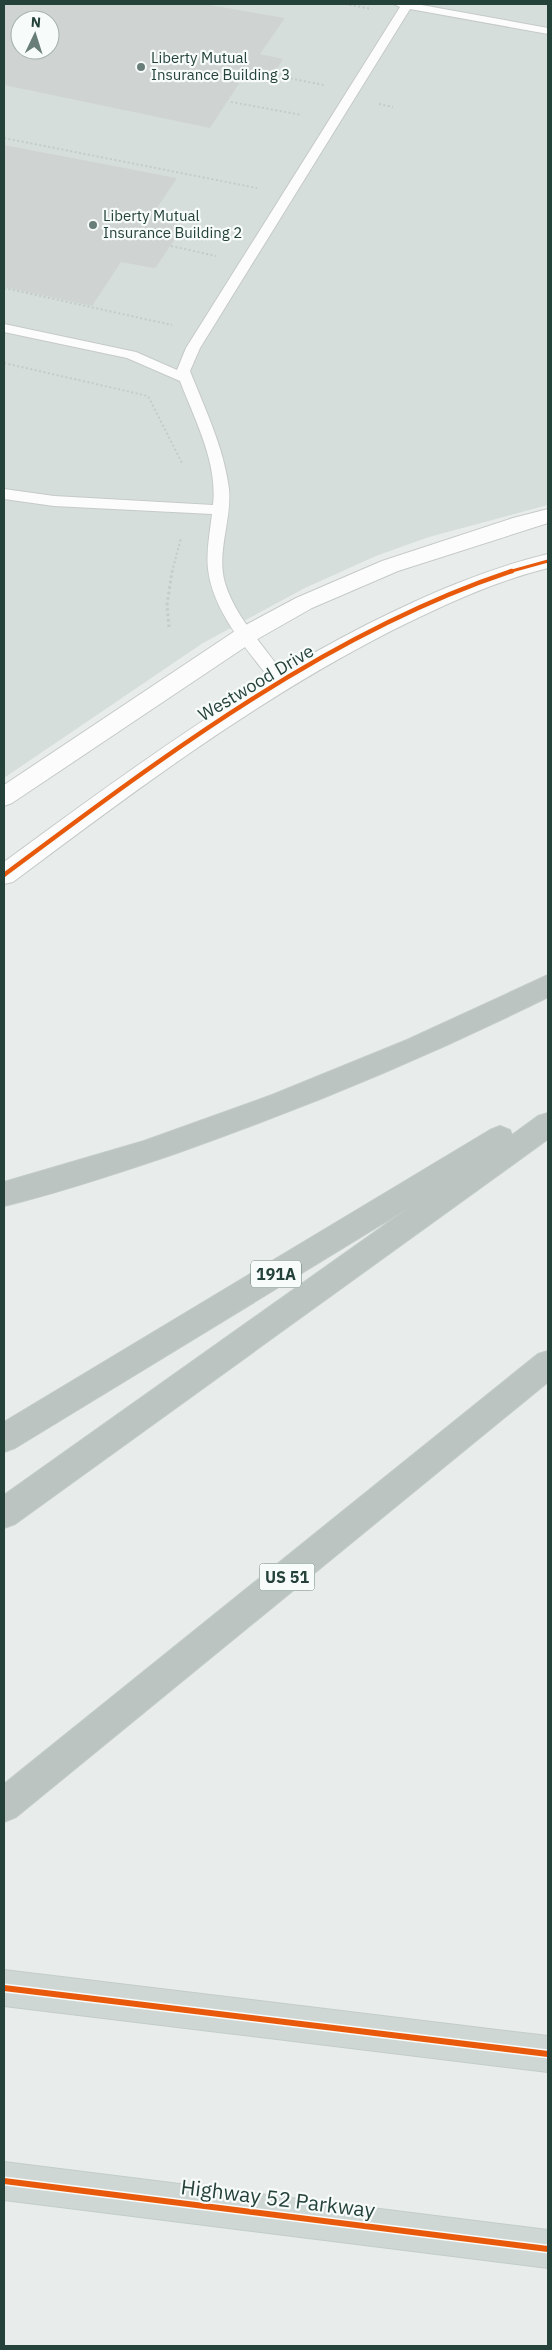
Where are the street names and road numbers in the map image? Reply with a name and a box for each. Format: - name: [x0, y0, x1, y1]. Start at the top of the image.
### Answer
- street label: Westwood Drive: [194, 639, 318, 726]
- road number: 191A: [251, 1260, 301, 1288]
- road number: US 51: [260, 1564, 314, 1590]
- street label: Highway 52 Parkway: [179, 2172, 377, 2224]

